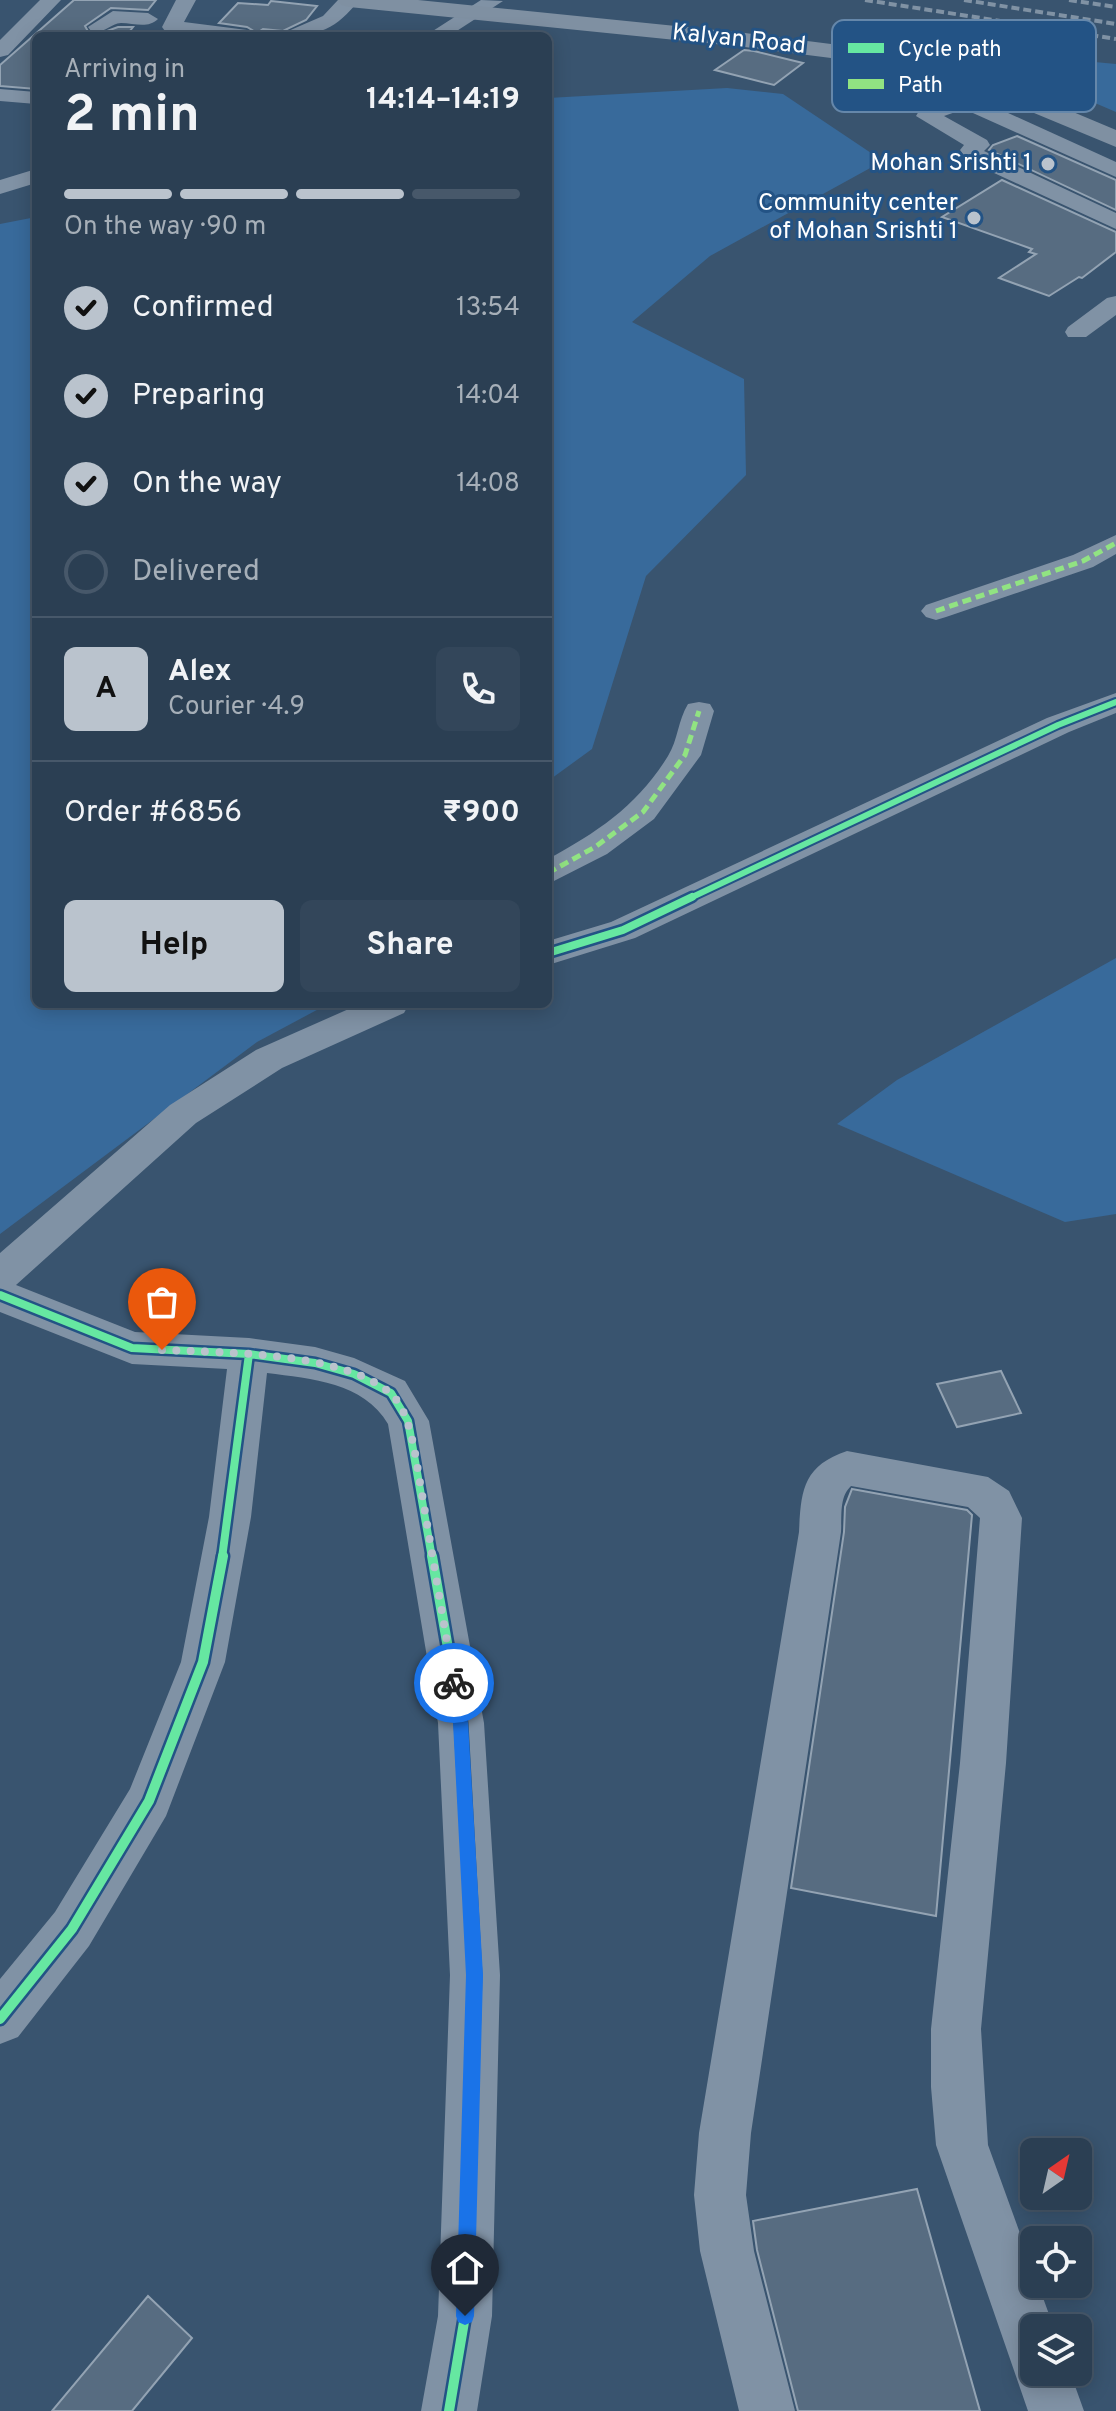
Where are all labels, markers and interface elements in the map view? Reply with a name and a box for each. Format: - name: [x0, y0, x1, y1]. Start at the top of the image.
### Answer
- street label: Kalyan Road: [671, 18, 807, 62]
- legend: [832, 20, 1096, 112]
- text: Cycle path: [898, 37, 1002, 64]
- text: Arriving in: [64, 54, 185, 87]
- text: Path: [898, 73, 943, 100]
- text: 14:14–14:19: [366, 82, 520, 119]
- text: 2 min: [64, 84, 200, 150]
- place label: Mohan Srishti 1: [870, 149, 1032, 179]
- marker: Mohan Srishti 1: [1039, 155, 1057, 173]
- place label: Community center of Mohan Srishti 1: [758, 189, 958, 247]
- marker: Community center of Mohan Srishti 1: [965, 209, 983, 227]
- text: On the way · 90 m: [64, 211, 266, 244]
- icon: check: [64, 286, 108, 330]
- text: Confirmed: [132, 290, 274, 327]
- text: 13:54: [456, 292, 520, 325]
- icon: check: [64, 374, 108, 418]
- text: Preparing: [132, 378, 265, 415]
- text: 14:04: [456, 380, 520, 413]
- icon: check: [64, 462, 108, 506]
- text: On the way: [132, 466, 282, 503]
- text: 14:08: [456, 468, 520, 501]
- text: Delivered: [132, 554, 260, 591]
- button: phone: [436, 647, 520, 731]
- text: Alex: [168, 654, 232, 691]
- text: A: [95, 671, 117, 708]
- text: Courier · 4.9: [168, 691, 305, 724]
- text: Order #6856: [64, 795, 242, 832]
- text: ₹900: [442, 795, 520, 832]
- button: Help: [64, 900, 284, 992]
- button: Share: [300, 900, 520, 992]
- pin: [128, 1268, 196, 1350]
- icon: bag: [140, 1280, 184, 1324]
- courier: [414, 1643, 494, 1723]
- icon: bike: [432, 1661, 476, 1705]
- north arrow: [1020, 2138, 1092, 2210]
- map controls: [1020, 2138, 1092, 2386]
- button: locate: [1020, 2226, 1092, 2298]
- pin: [431, 2234, 499, 2316]
- icon: home: [443, 2246, 487, 2290]
- button: layers: [1020, 2314, 1092, 2386]

